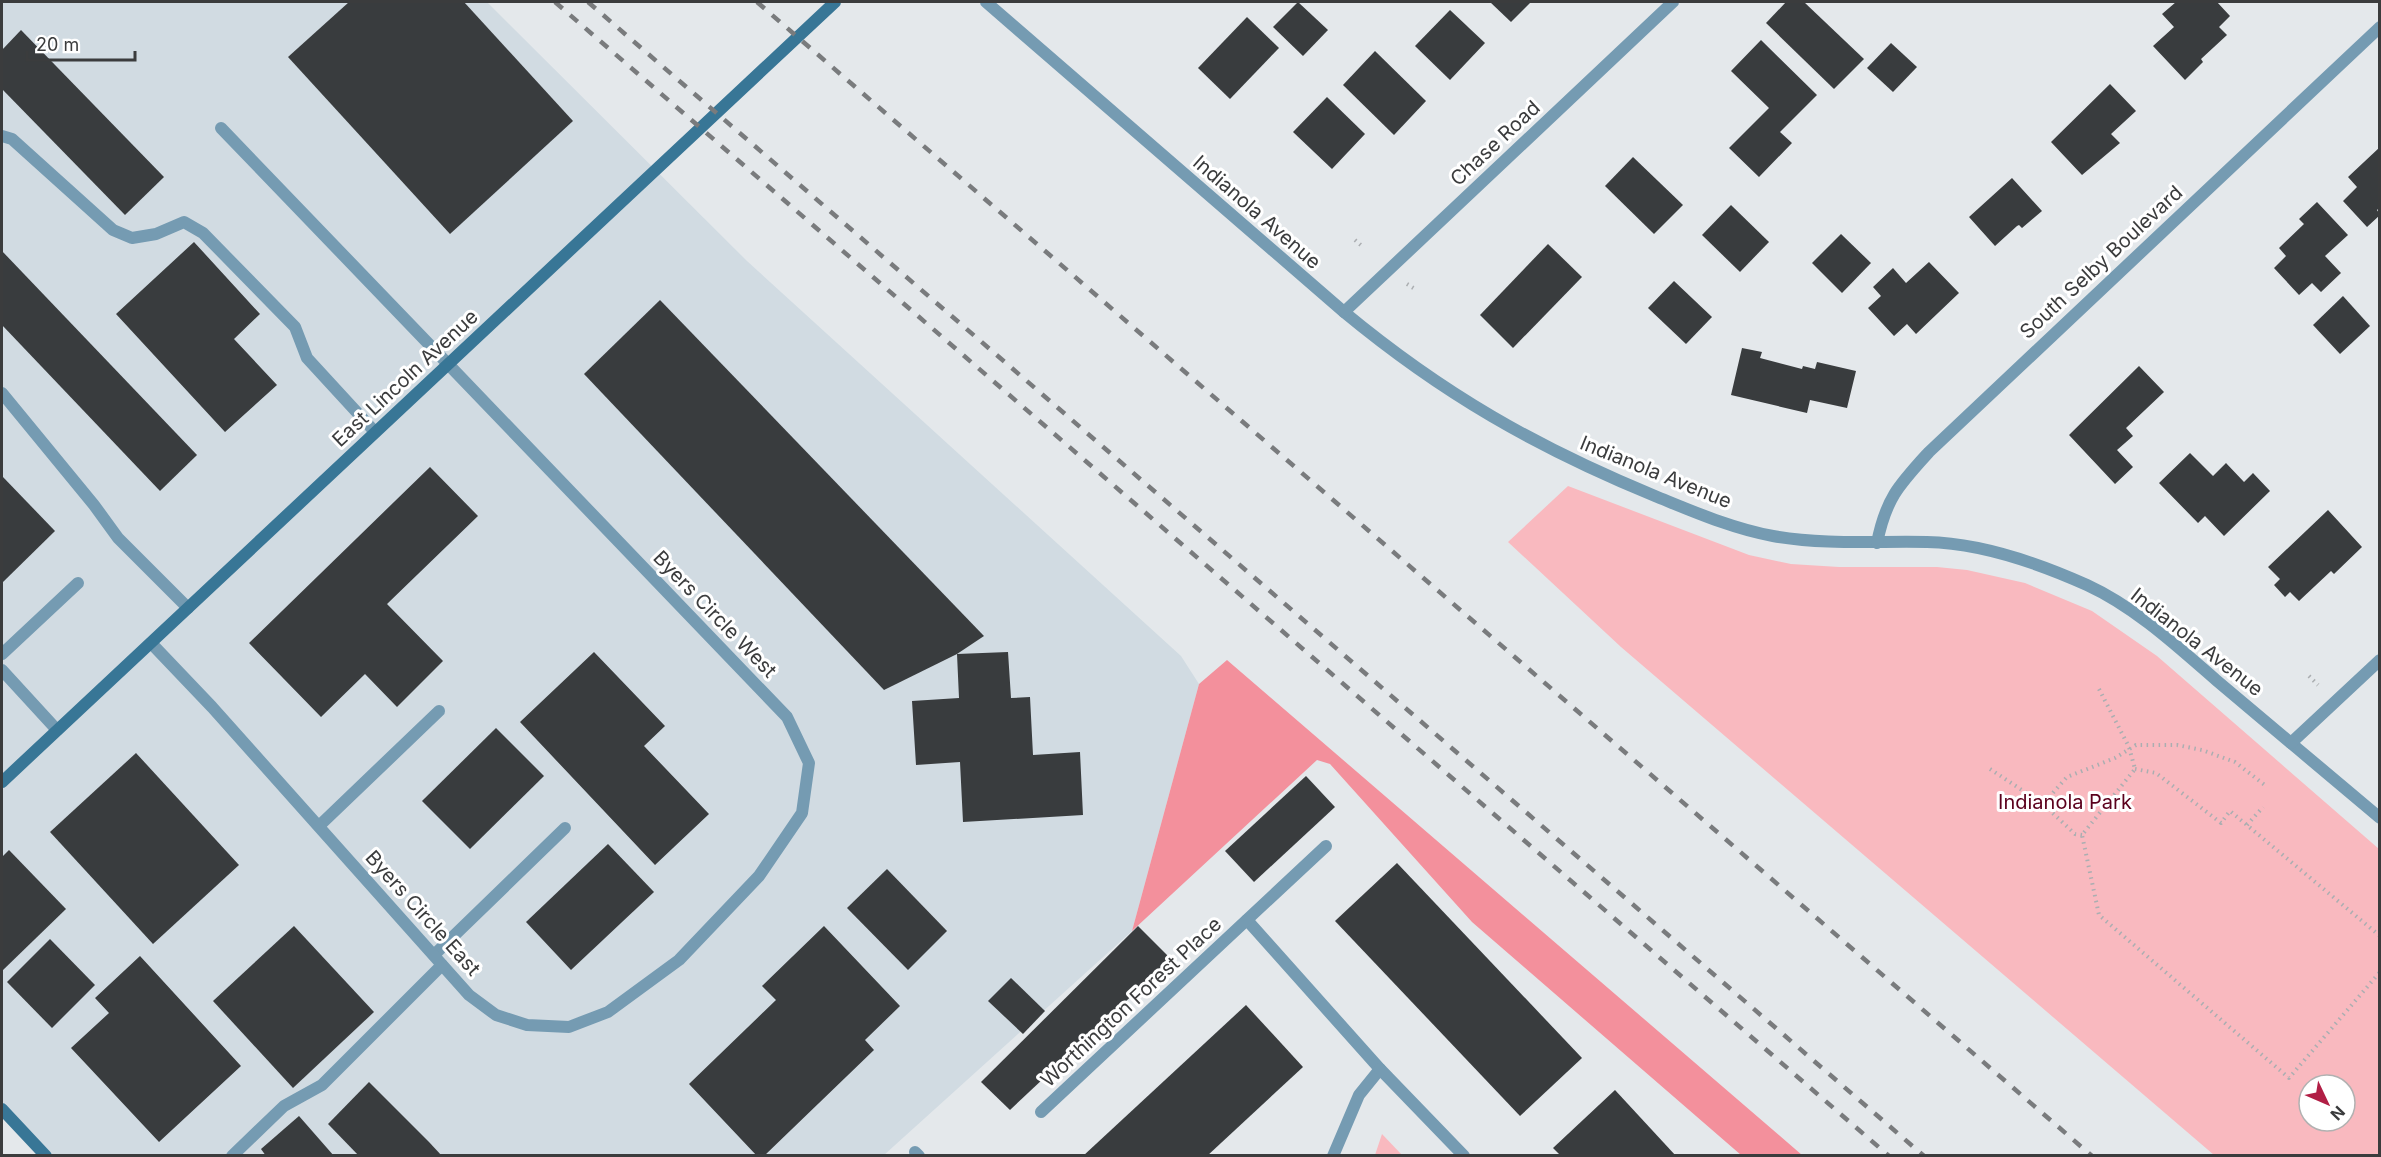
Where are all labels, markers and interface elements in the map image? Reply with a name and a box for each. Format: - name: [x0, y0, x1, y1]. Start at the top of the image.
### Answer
- scale bar: [27, 24, 135, 62]
- text: 20 m: [36, 34, 79, 55]
- street label: Chase Road: [1445, 95, 1545, 191]
- street label: Indianola Avenue: [1188, 150, 1326, 274]
- street label: South Selby Boulevard: [2015, 180, 2187, 344]
- street label: East Lincoln Avenue: [327, 304, 483, 452]
- street label: Indianola Avenue: [1577, 431, 1735, 513]
- street label: Byers Circle West: [648, 546, 782, 683]
- street label: Indianola Avenue: [2126, 583, 2268, 701]
- park label: Indianola Park: [1998, 790, 2132, 814]
- street label: Byers Circle East: [361, 846, 486, 981]
- street label: Worthington Forest Place: [1036, 912, 1226, 1092]
- north arrow: [2297, 1073, 2357, 1133]
- text: N: [2326, 1102, 2349, 1125]

